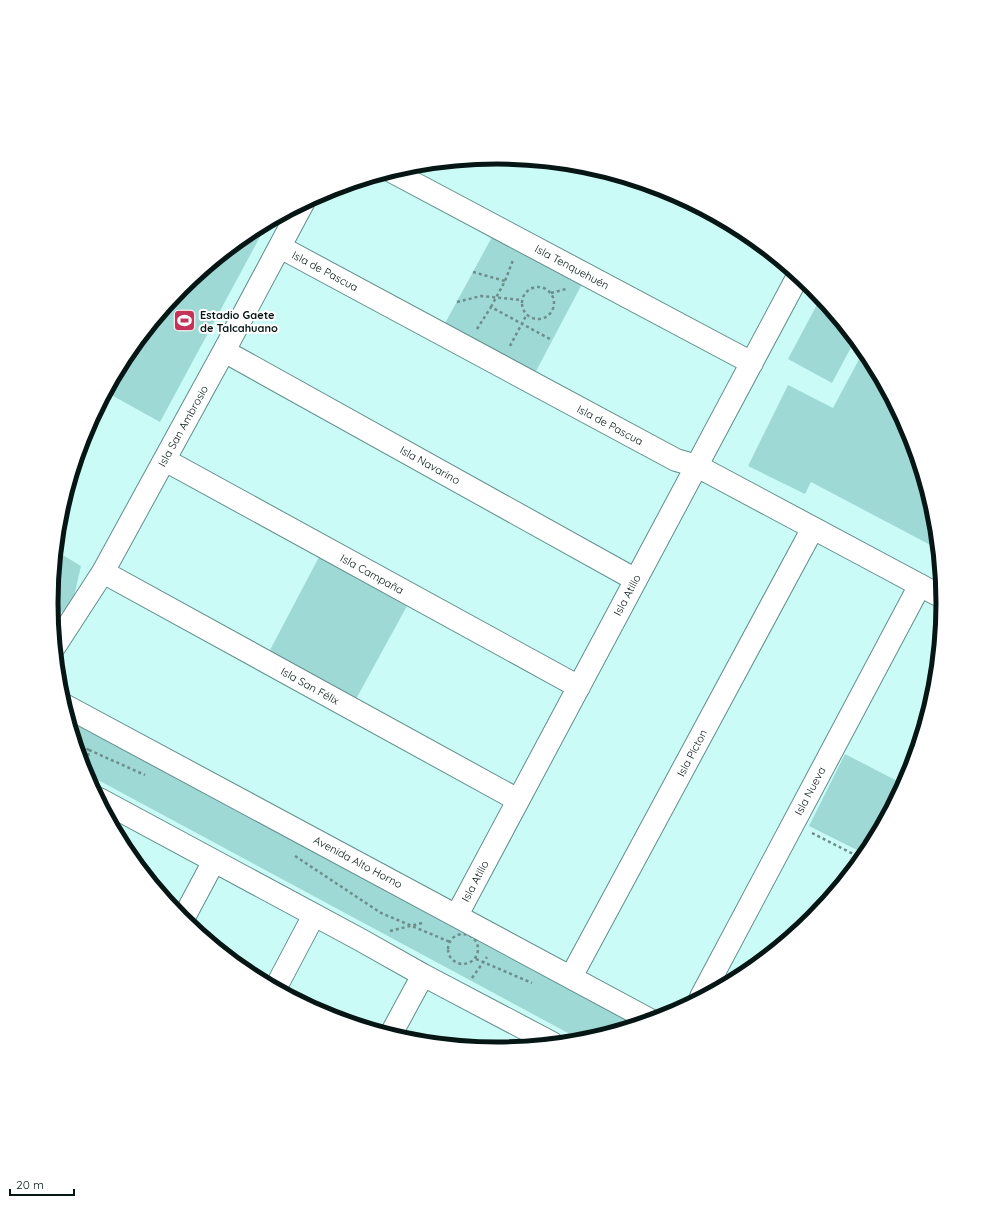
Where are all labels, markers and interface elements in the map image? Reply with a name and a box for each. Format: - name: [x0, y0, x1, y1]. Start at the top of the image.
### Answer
- street label: Isla Tenquehuén: [532, 242, 612, 292]
- street label: Isla de Pascua: [290, 248, 360, 294]
- sports icon: Estadio Gaete de Talcahuano: [171, 308, 197, 334]
- place label: Estadio Gaete de Talcahuano: [200, 308, 278, 335]
- street label: Isla San Ambrosio: [155, 383, 211, 469]
- street label: Isla de Pascua: [575, 402, 645, 448]
- street label: Isla Navarino: [397, 443, 463, 487]
- street label: Isla Campaña: [338, 551, 406, 597]
- street label: Isla Atilio: [610, 572, 644, 618]
- street label: Isla San Félix: [278, 664, 342, 708]
- street label: Isla Picton: [674, 727, 710, 779]
- street label: Isla Nueva: [791, 764, 829, 818]
- street label: Avenida Alto Horno: [311, 833, 405, 891]
- street label: Isla Atilio: [458, 858, 492, 904]
- scale bar: [10, 1171, 74, 1197]
- text: 20 m: [16, 1177, 44, 1192]

